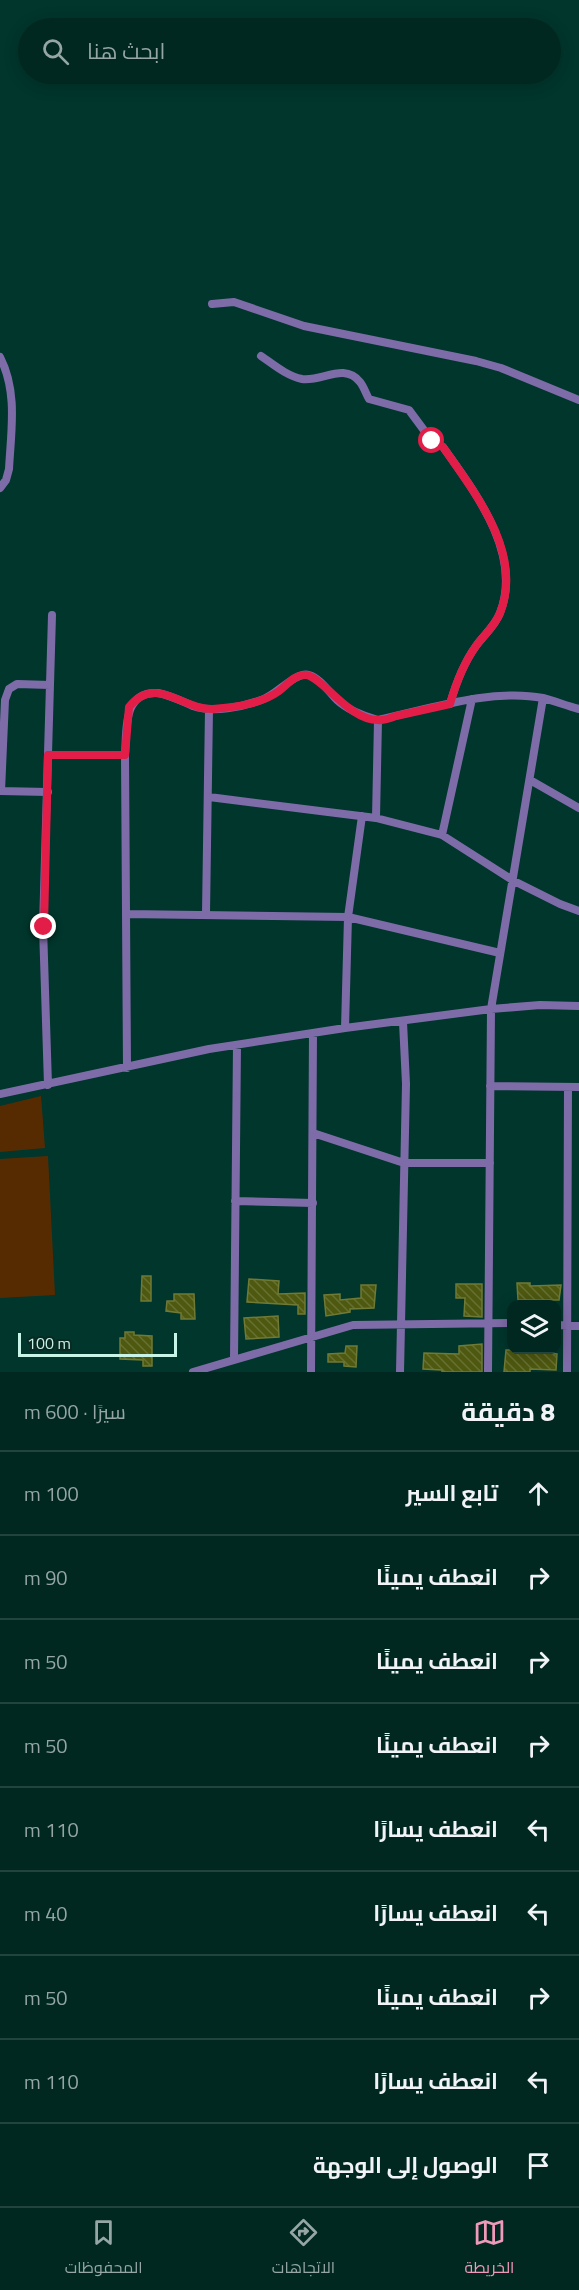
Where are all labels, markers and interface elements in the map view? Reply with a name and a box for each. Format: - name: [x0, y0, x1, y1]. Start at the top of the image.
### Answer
- search box: [18, 18, 561, 84]
- text: ابحث هنا: [87, 34, 165, 68]
- icon: search: [39, 35, 72, 68]
- route start: [418, 427, 444, 453]
- route end: [30, 913, 56, 939]
- map controls: [507, 1300, 561, 1354]
- button: layers: [507, 1300, 561, 1354]
- scale bar: [18, 1330, 177, 1358]
- text: 100 m: [27, 1331, 71, 1355]
- text: 8 دقيقة: [461, 1392, 555, 1431]
- text: سيرًا · 600 m: [24, 1396, 126, 1427]
- text: تابع السير: [406, 1476, 498, 1510]
- icon: ahead: [522, 1477, 555, 1510]
- text: 100 m: [24, 1478, 79, 1509]
- text: انعطف يمينًا: [376, 1560, 498, 1594]
- icon: right: [522, 1561, 555, 1594]
- text: 90 m: [24, 1562, 68, 1593]
- text: انعطف يمينًا: [376, 1644, 498, 1678]
- icon: right: [522, 1645, 555, 1678]
- text: 50 m: [24, 1646, 68, 1677]
- text: انعطف يمينًا: [376, 1728, 498, 1762]
- icon: right: [522, 1729, 555, 1762]
- text: 50 m: [24, 1730, 68, 1761]
- text: انعطف يسارًا: [373, 1812, 498, 1846]
- icon: left: [522, 1813, 555, 1846]
- text: 110 m: [24, 1814, 79, 1845]
- text: انعطف يسارًا: [373, 1896, 498, 1930]
- icon: left: [522, 1897, 555, 1930]
- text: 40 m: [24, 1898, 68, 1929]
- text: انعطف يمينًا: [376, 1980, 498, 2014]
- icon: right: [522, 1981, 555, 2014]
- text: 50 m: [24, 1982, 68, 2013]
- text: انعطف يسارًا: [373, 2064, 498, 2098]
- icon: left: [522, 2065, 555, 2098]
- text: 110 m: [24, 2066, 79, 2097]
- text: الوصول إلى الوجهة: [313, 2148, 498, 2182]
- icon: arrive: [522, 2149, 555, 2182]
- tab: المحفوظات: [65, 2216, 143, 2282]
- tab: الاتجاهات: [272, 2216, 335, 2282]
- tab: الخريطة: [464, 2216, 514, 2282]

